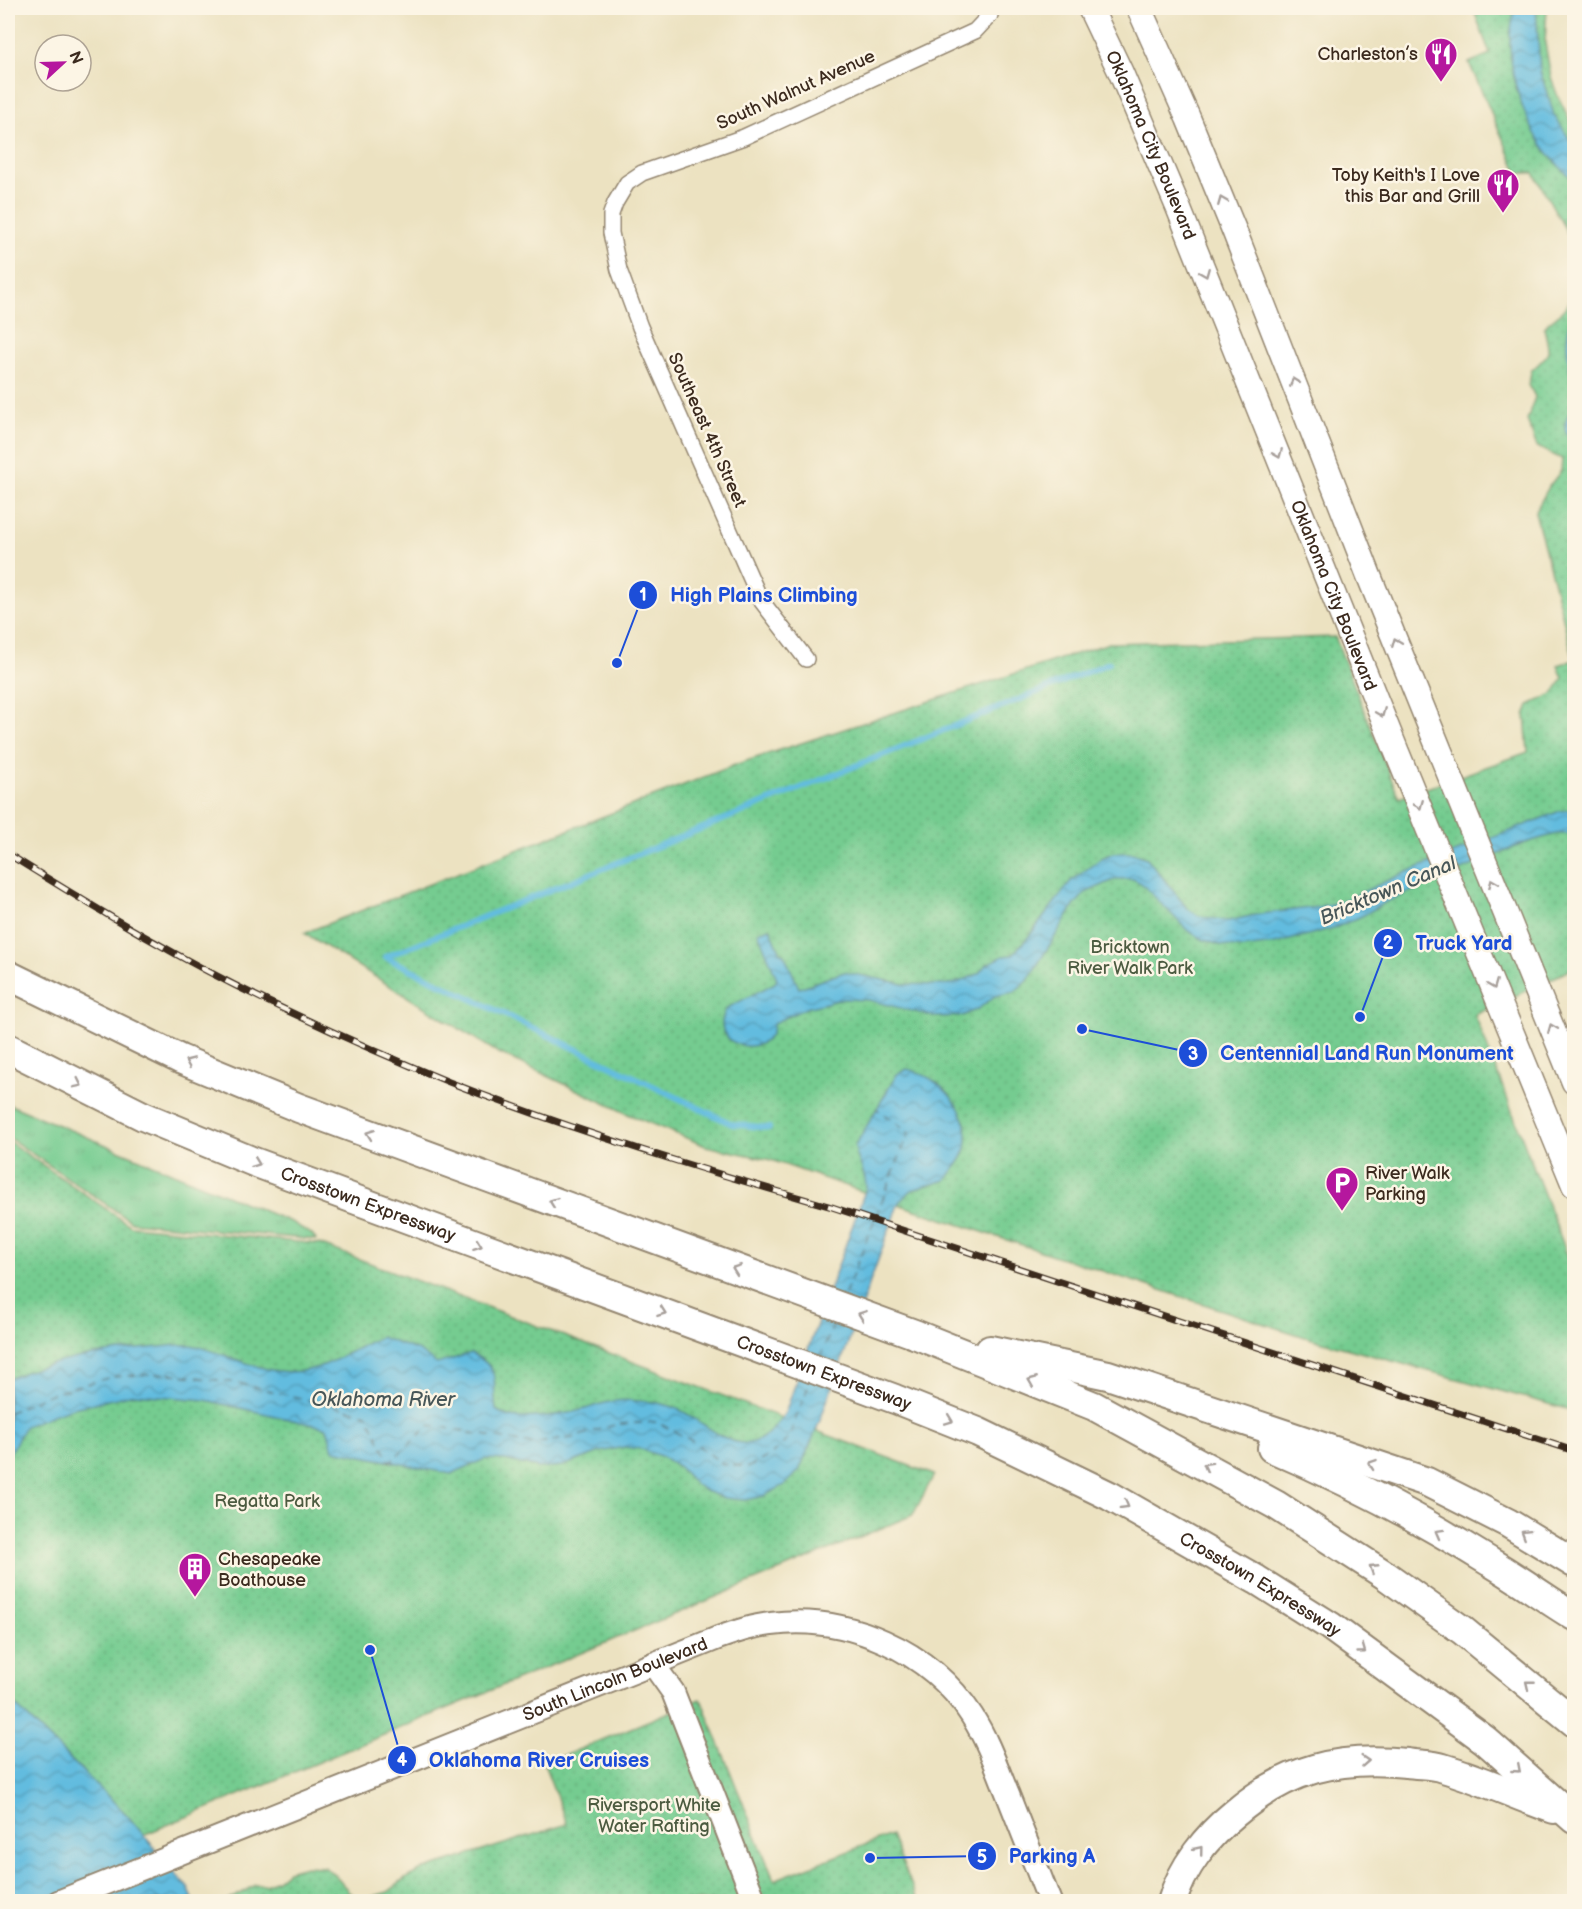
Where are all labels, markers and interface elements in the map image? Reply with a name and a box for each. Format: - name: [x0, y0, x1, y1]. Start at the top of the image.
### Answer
- north arrow: [33, 33, 93, 93]
- restaurant icon: Charleston’s: [1423, 36, 1459, 83]
- place label: Charleston’s: [1317, 44, 1418, 65]
- street label: South Walnut Avenue: [714, 45, 879, 134]
- street label: Oklahoma City Boulevard: [1101, 47, 1200, 242]
- text: N: [64, 49, 87, 67]
- place label: Toby Keith's I Love this Bar and Grill: [1332, 165, 1480, 207]
- restaurant icon: Toby Keith's I Love this Bar and Grill: [1485, 167, 1521, 214]
- one-way arrow: [1217, 196, 1229, 207]
- one-way arrow: [1198, 267, 1210, 278]
- street label: Southeast 4th Street: [663, 349, 751, 511]
- one-way arrow: [1288, 378, 1301, 388]
- one-way arrow: [1271, 448, 1283, 459]
- street label: Oklahoma City Boulevard: [1286, 497, 1381, 693]
- callout: High Plains Climbing: [628, 576, 869, 614]
- text: High Plains Climbing: [670, 584, 858, 608]
- text: 1: [639, 585, 647, 606]
- one-way arrow: [1391, 637, 1403, 648]
- one-way arrow: [1374, 707, 1386, 718]
- one-way arrow: [1412, 798, 1424, 809]
- water label: Bricktown Canal: [1316, 851, 1461, 931]
- one-way arrow: [1488, 878, 1500, 889]
- callout: Truck Yard: [1373, 924, 1525, 962]
- text: Truck Yard: [1415, 932, 1513, 956]
- text: 2: [1383, 933, 1394, 954]
- park label: Bricktown River Walk Park: [1067, 937, 1193, 979]
- one-way arrow: [1486, 979, 1498, 990]
- one-way arrow: [1547, 1023, 1559, 1034]
- callout: Centennial Land Run Monument: [1178, 1034, 1526, 1072]
- text: Centennial Land Run Monument: [1220, 1042, 1514, 1066]
- text: 3: [1188, 1044, 1198, 1065]
- one-way arrow: [185, 1057, 196, 1069]
- one-way arrow: [72, 1076, 83, 1088]
- one-way arrow: [366, 1129, 376, 1142]
- one-way arrow: [250, 1156, 261, 1168]
- street label: Crosstown Expressway: [278, 1162, 459, 1246]
- place label: River Walk Parking: [1365, 1163, 1450, 1205]
- parking icon: River Walk Parking: [1324, 1165, 1360, 1212]
- one-way arrow: [548, 1197, 559, 1210]
- one-way arrow: [473, 1237, 483, 1250]
- one-way arrow: [731, 1264, 742, 1277]
- one-way arrow: [656, 1304, 666, 1317]
- one-way arrow: [857, 1310, 868, 1323]
- street label: Crosstown Expressway: [734, 1331, 915, 1415]
- one-way arrow: [1027, 1376, 1038, 1388]
- water label: Oklahoma River: [311, 1388, 457, 1412]
- one-way arrow: [943, 1413, 954, 1426]
- one-way arrow: [1367, 1459, 1378, 1471]
- one-way arrow: [1203, 1462, 1213, 1473]
- park label: Regatta Park: [214, 1491, 320, 1512]
- one-way arrow: [1119, 1497, 1129, 1509]
- street label: Crosstown Expressway: [1176, 1527, 1346, 1642]
- one-way arrow: [1434, 1528, 1445, 1540]
- one-way arrow: [1521, 1528, 1531, 1540]
- place label: Chesapeake Boathouse: [218, 1549, 321, 1591]
- building icon: Chesapeake Boathouse: [177, 1551, 213, 1598]
- one-way arrow: [1369, 1563, 1379, 1575]
- street label: South Lincoln Boulevard: [520, 1633, 710, 1725]
- one-way arrow: [1356, 1643, 1367, 1654]
- one-way arrow: [1525, 1681, 1536, 1692]
- callout: Oklahoma River Cruises: [387, 1741, 661, 1779]
- text: Oklahoma River Cruises: [429, 1749, 649, 1773]
- text: 4: [397, 1750, 408, 1771]
- one-way arrow: [1360, 1755, 1369, 1768]
- one-way arrow: [1510, 1762, 1521, 1773]
- park label: Riversport White Water Rafting: [587, 1795, 721, 1837]
- callout: Parking A: [967, 1837, 1108, 1875]
- text: Parking A: [1009, 1845, 1096, 1869]
- one-way arrow: [1191, 1846, 1202, 1857]
- text: 5: [977, 1847, 987, 1868]

